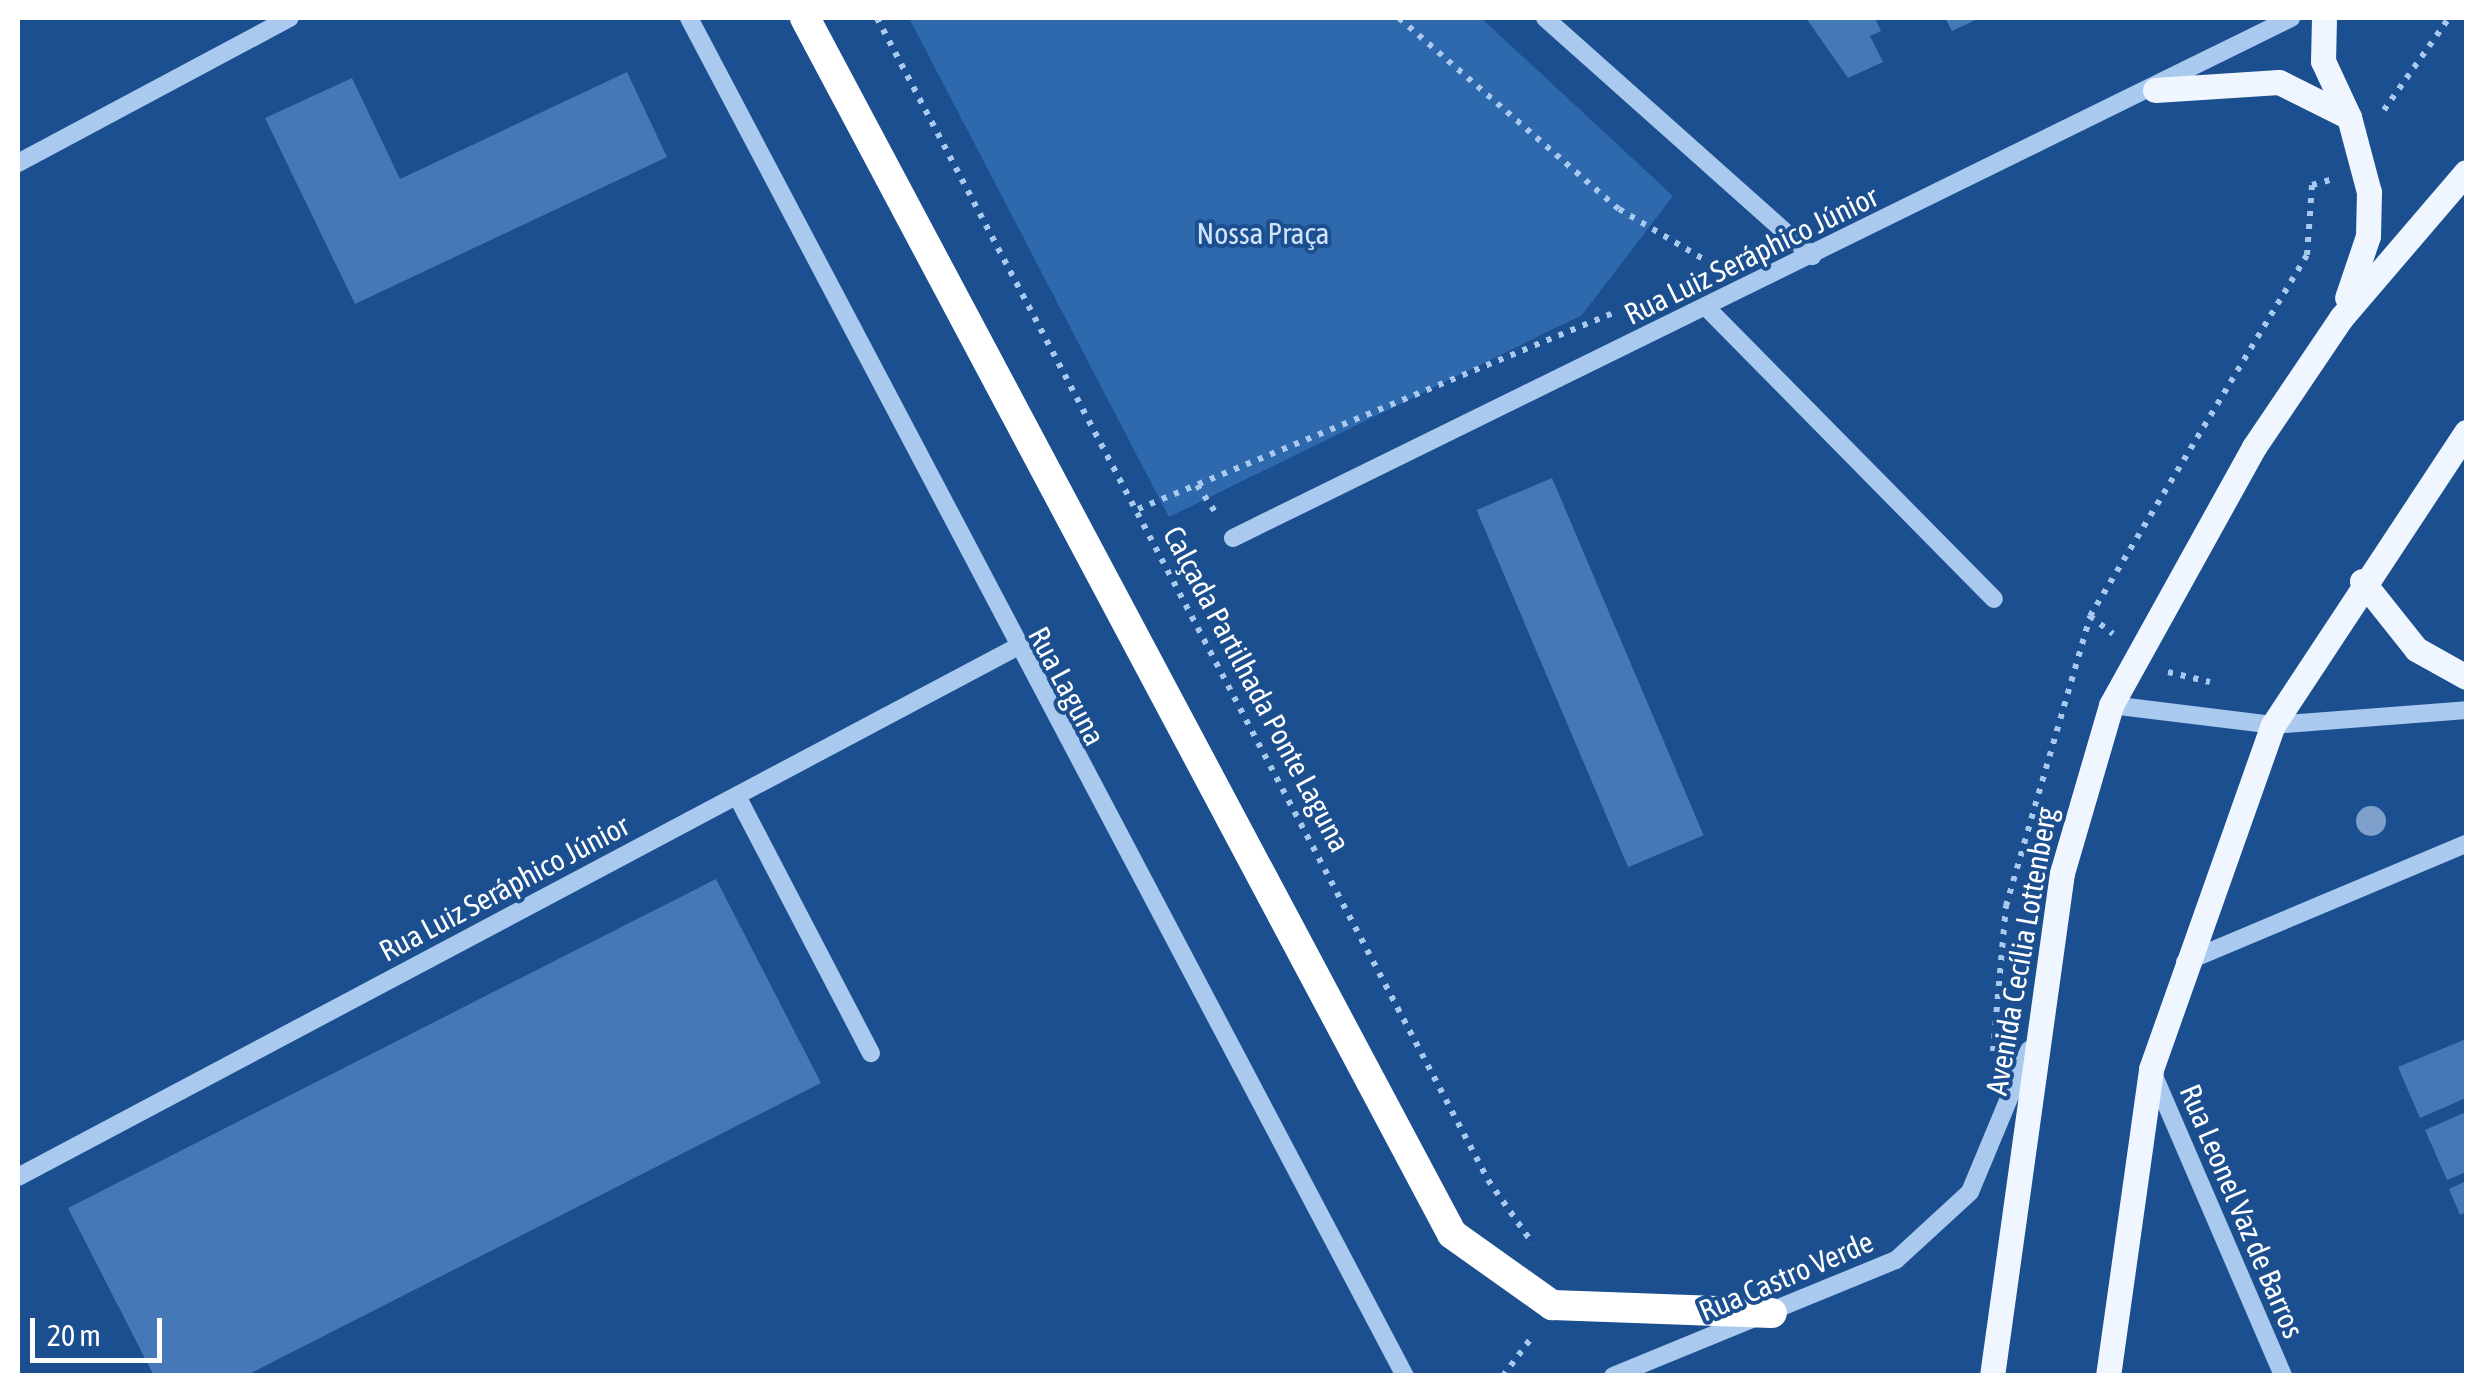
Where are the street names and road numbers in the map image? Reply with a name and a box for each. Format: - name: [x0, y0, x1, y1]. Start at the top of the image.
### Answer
- street label: Rua Luiz Seráphico Júnior: [1618, 178, 1884, 332]
- street label: Calçada Partilhada Ponte Laguna: [1156, 520, 1358, 858]
- street label: Rua Laguna: [1021, 621, 1113, 751]
- street label: Avenida Cecília Lottenberg: [1978, 804, 2064, 1098]
- street label: Rua Luiz Seráphico Júnior: [373, 807, 635, 969]
- street label: Rua Leonel Vaz de Barros: [2172, 1079, 2312, 1343]
- street label: Rua Castro Verde: [1694, 1223, 1878, 1329]

